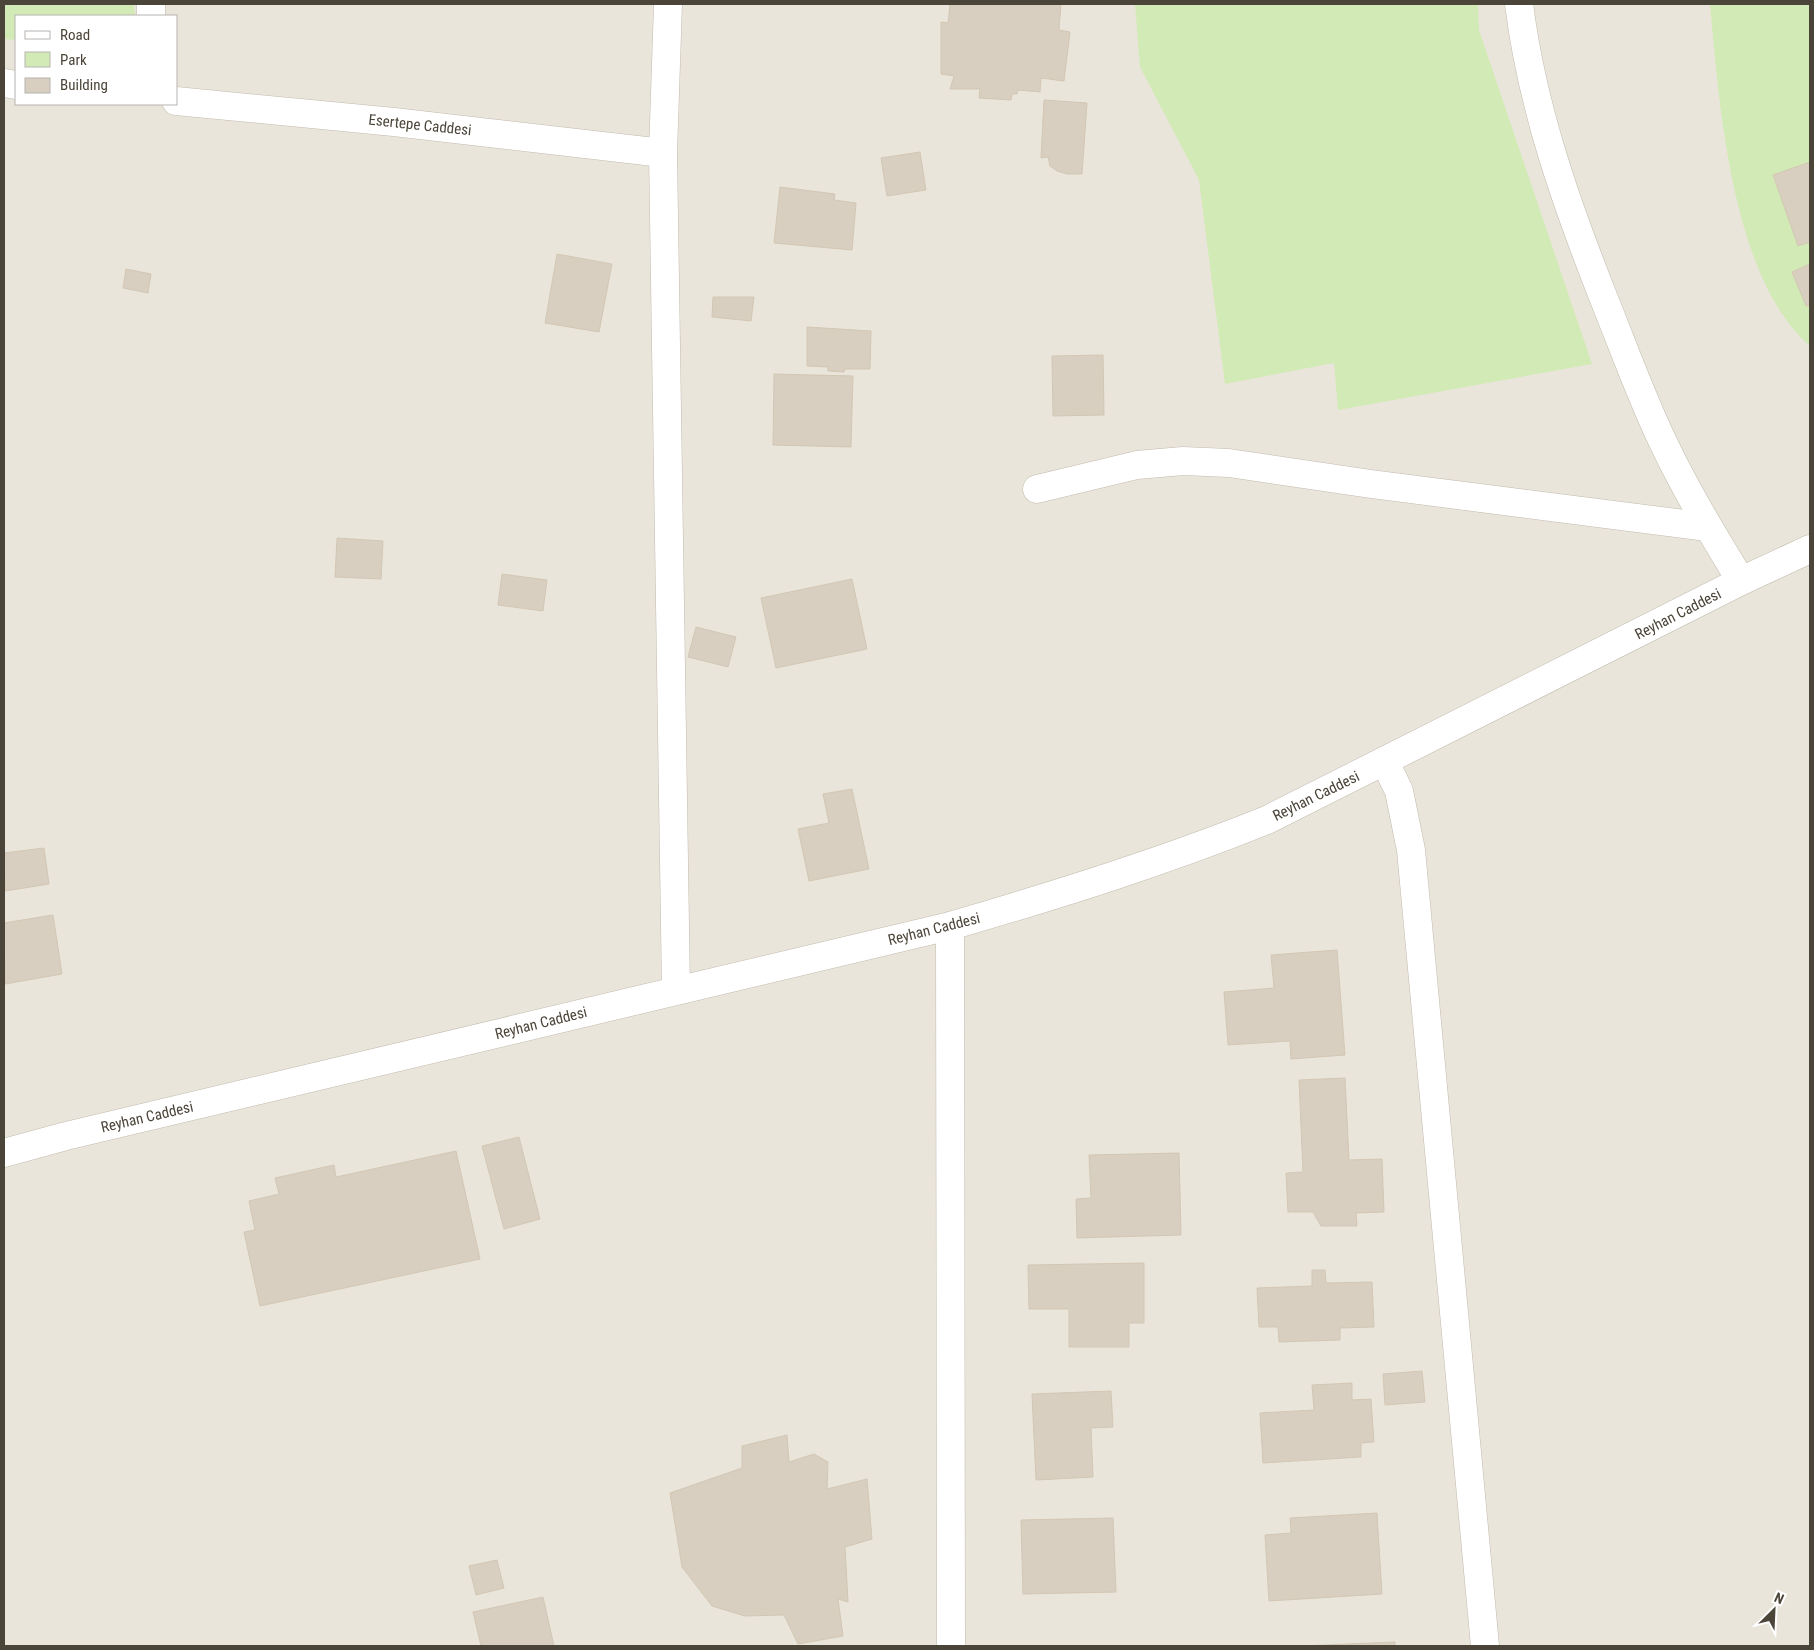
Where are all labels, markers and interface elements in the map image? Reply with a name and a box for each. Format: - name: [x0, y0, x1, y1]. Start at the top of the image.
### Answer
- legend: [15, 15, 178, 105]
- text: Road: [60, 26, 90, 44]
- text: Park: [60, 51, 87, 69]
- text: Building: [60, 76, 108, 94]
- street label: Esertepe Caddesi: [368, 111, 472, 139]
- street label: Reyhan Caddesi: [1632, 585, 1724, 643]
- street label: Reyhan Caddesi: [1270, 767, 1362, 825]
- street label: Reyhan Caddesi: [886, 909, 982, 949]
- street label: Reyhan Caddesi: [493, 1003, 589, 1043]
- street label: Reyhan Caddesi: [99, 1098, 195, 1136]
- north arrow: [1749, 1585, 1799, 1635]
- text: N: [1772, 1589, 1786, 1607]

